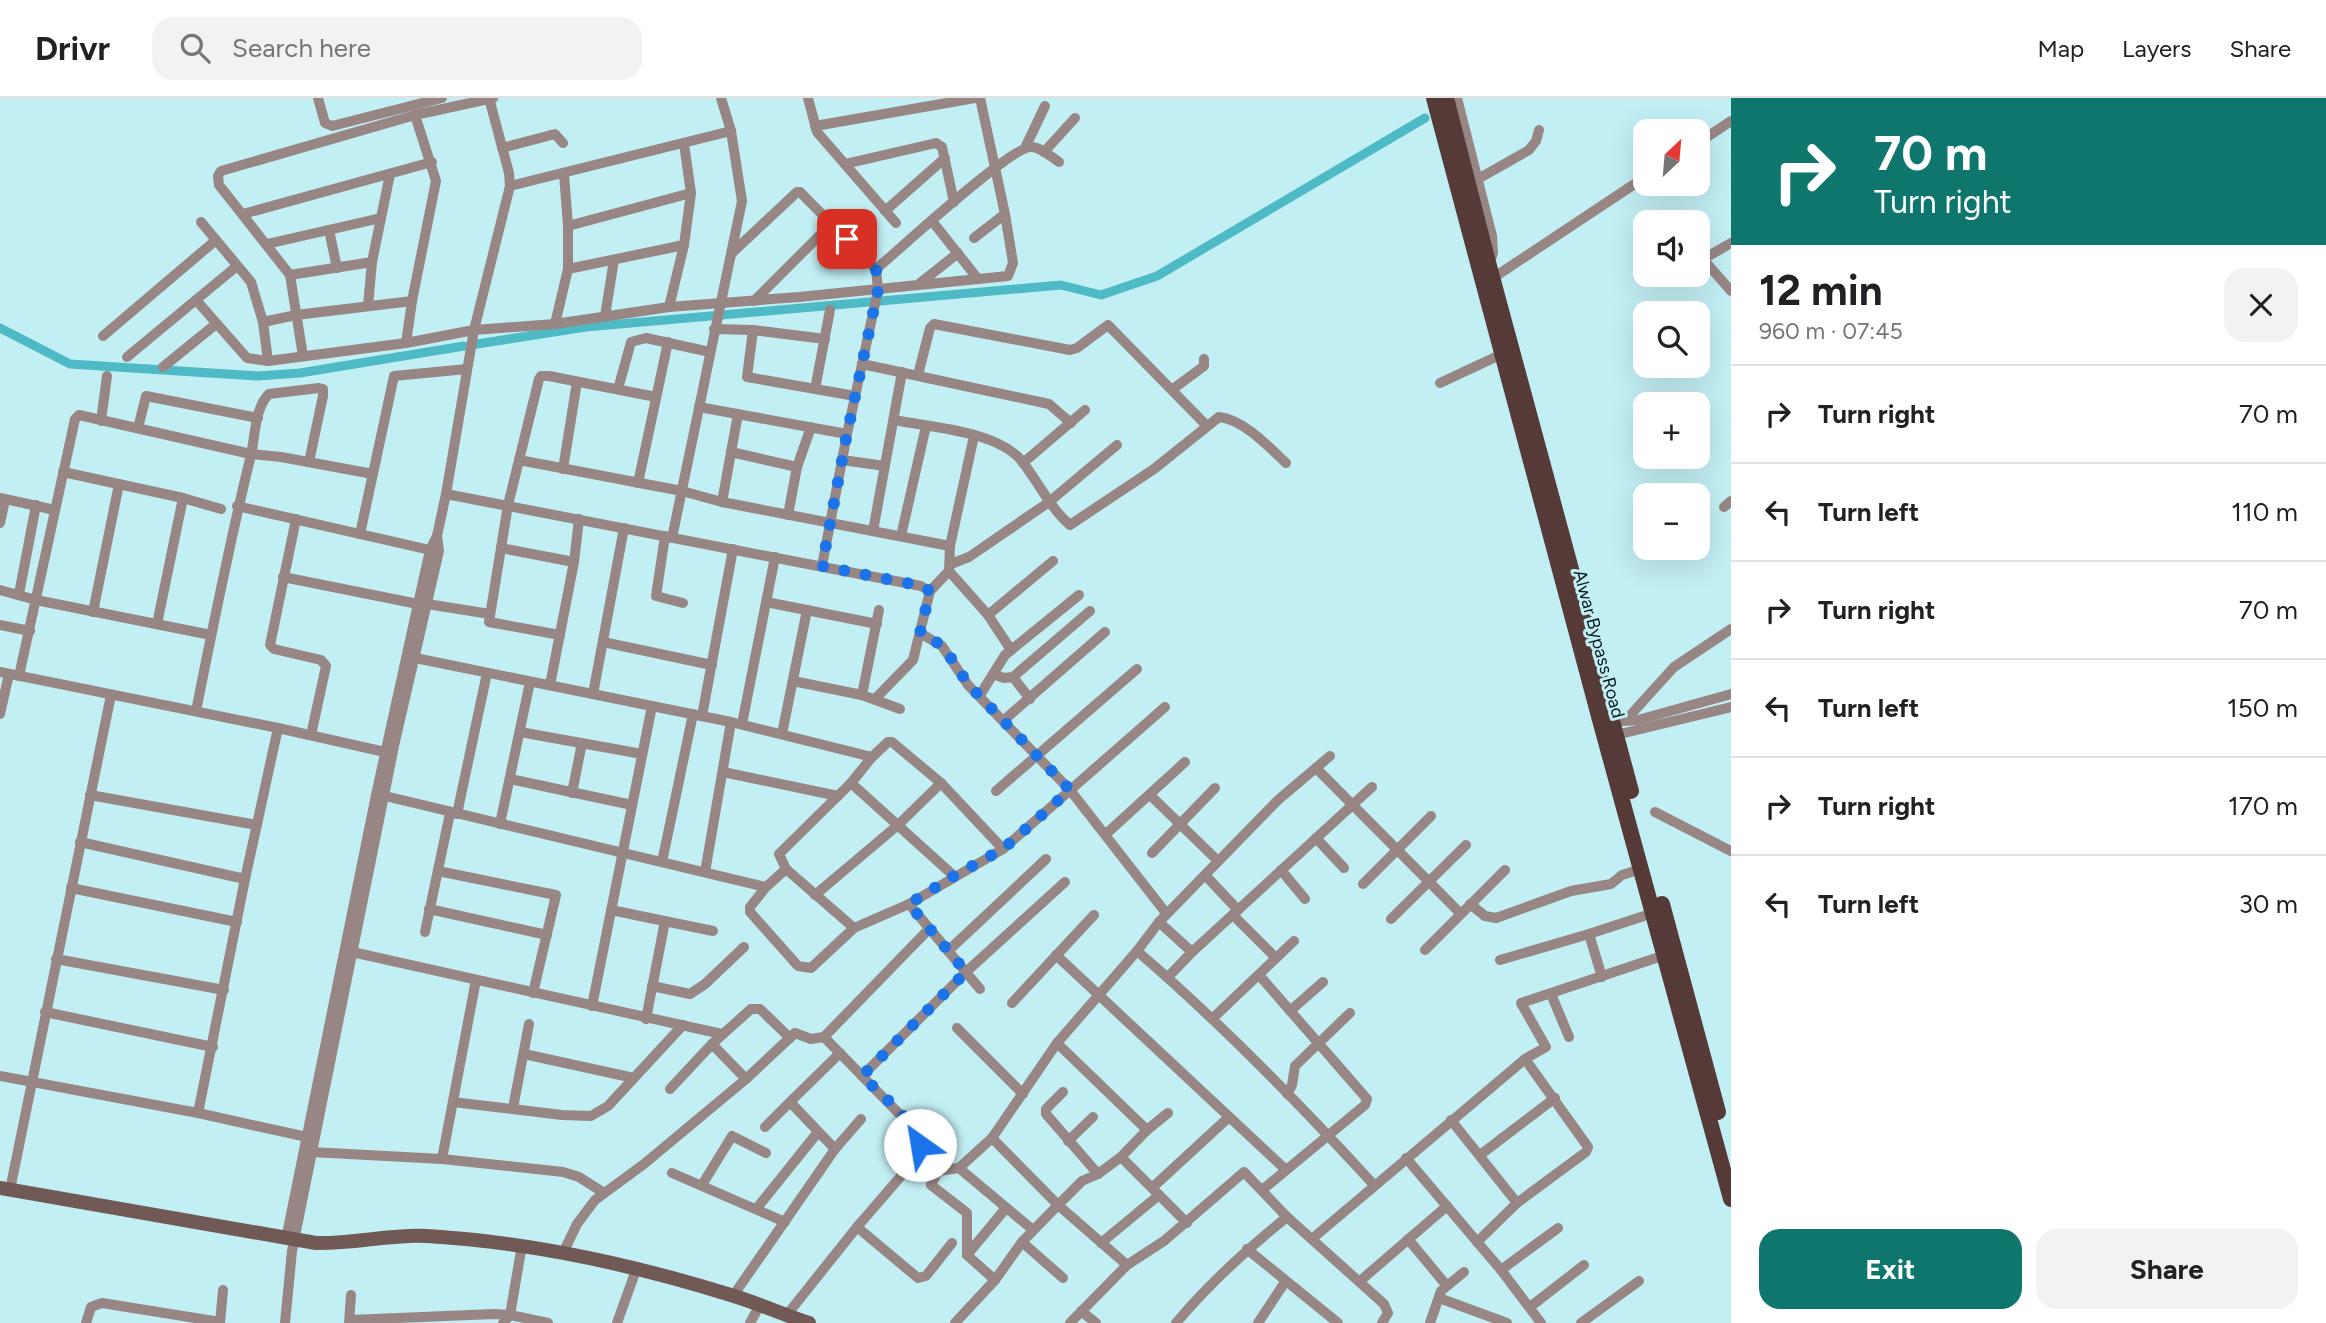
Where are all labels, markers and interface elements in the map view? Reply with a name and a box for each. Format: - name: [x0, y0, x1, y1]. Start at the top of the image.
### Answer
- search box: [152, 17, 642, 80]
- text: Drivr: [35, 29, 110, 68]
- icon: search: [176, 29, 214, 67]
- text: Search here: [232, 32, 371, 64]
- text: Map: [2037, 34, 2084, 63]
- text: Layers: [2122, 34, 2191, 63]
- text: Share: [2229, 34, 2291, 63]
- north arrow: [1633, 119, 1710, 196]
- map controls: [1633, 119, 1710, 560]
- text: 70 m: [1874, 123, 1987, 182]
- icon: right: [1759, 126, 1850, 217]
- text: Turn right: [1874, 183, 2012, 221]
- pin: [817, 209, 877, 269]
- button: sound: [1633, 210, 1710, 287]
- icon: arrive: [828, 220, 866, 258]
- text: 12 min: [1759, 265, 1883, 316]
- button: close: [2224, 268, 2298, 342]
- button: search: [1633, 301, 1710, 378]
- text: 960 m · 07:45: [1759, 317, 1903, 345]
- button: +: [1633, 392, 1710, 469]
- icon: right: [1759, 395, 1797, 433]
- text: Turn right: [1818, 398, 1935, 430]
- text: 70 m: [2239, 398, 2298, 430]
- button: −: [1633, 483, 1710, 560]
- icon: left: [1759, 493, 1797, 531]
- text: Turn left: [1818, 496, 1919, 528]
- text: 110 m: [2231, 496, 2298, 528]
- street label: Alwar Bypass Road: [1569, 567, 1629, 721]
- icon: right: [1759, 591, 1797, 629]
- text: Turn right: [1818, 594, 1935, 626]
- text: 70 m: [2239, 594, 2298, 626]
- icon: left: [1759, 689, 1797, 727]
- text: Turn left: [1818, 692, 1919, 724]
- text: 150 m: [2227, 692, 2298, 724]
- icon: right: [1759, 787, 1797, 825]
- text: Turn right: [1818, 790, 1935, 822]
- text: 170 m: [2228, 790, 2298, 822]
- icon: left: [1759, 885, 1797, 923]
- text: Turn left: [1818, 888, 1919, 920]
- text: 30 m: [2239, 888, 2298, 920]
- position arrow: [883, 1108, 957, 1182]
- button: Exit: [1759, 1229, 2022, 1309]
- button: Share: [2036, 1229, 2298, 1309]

